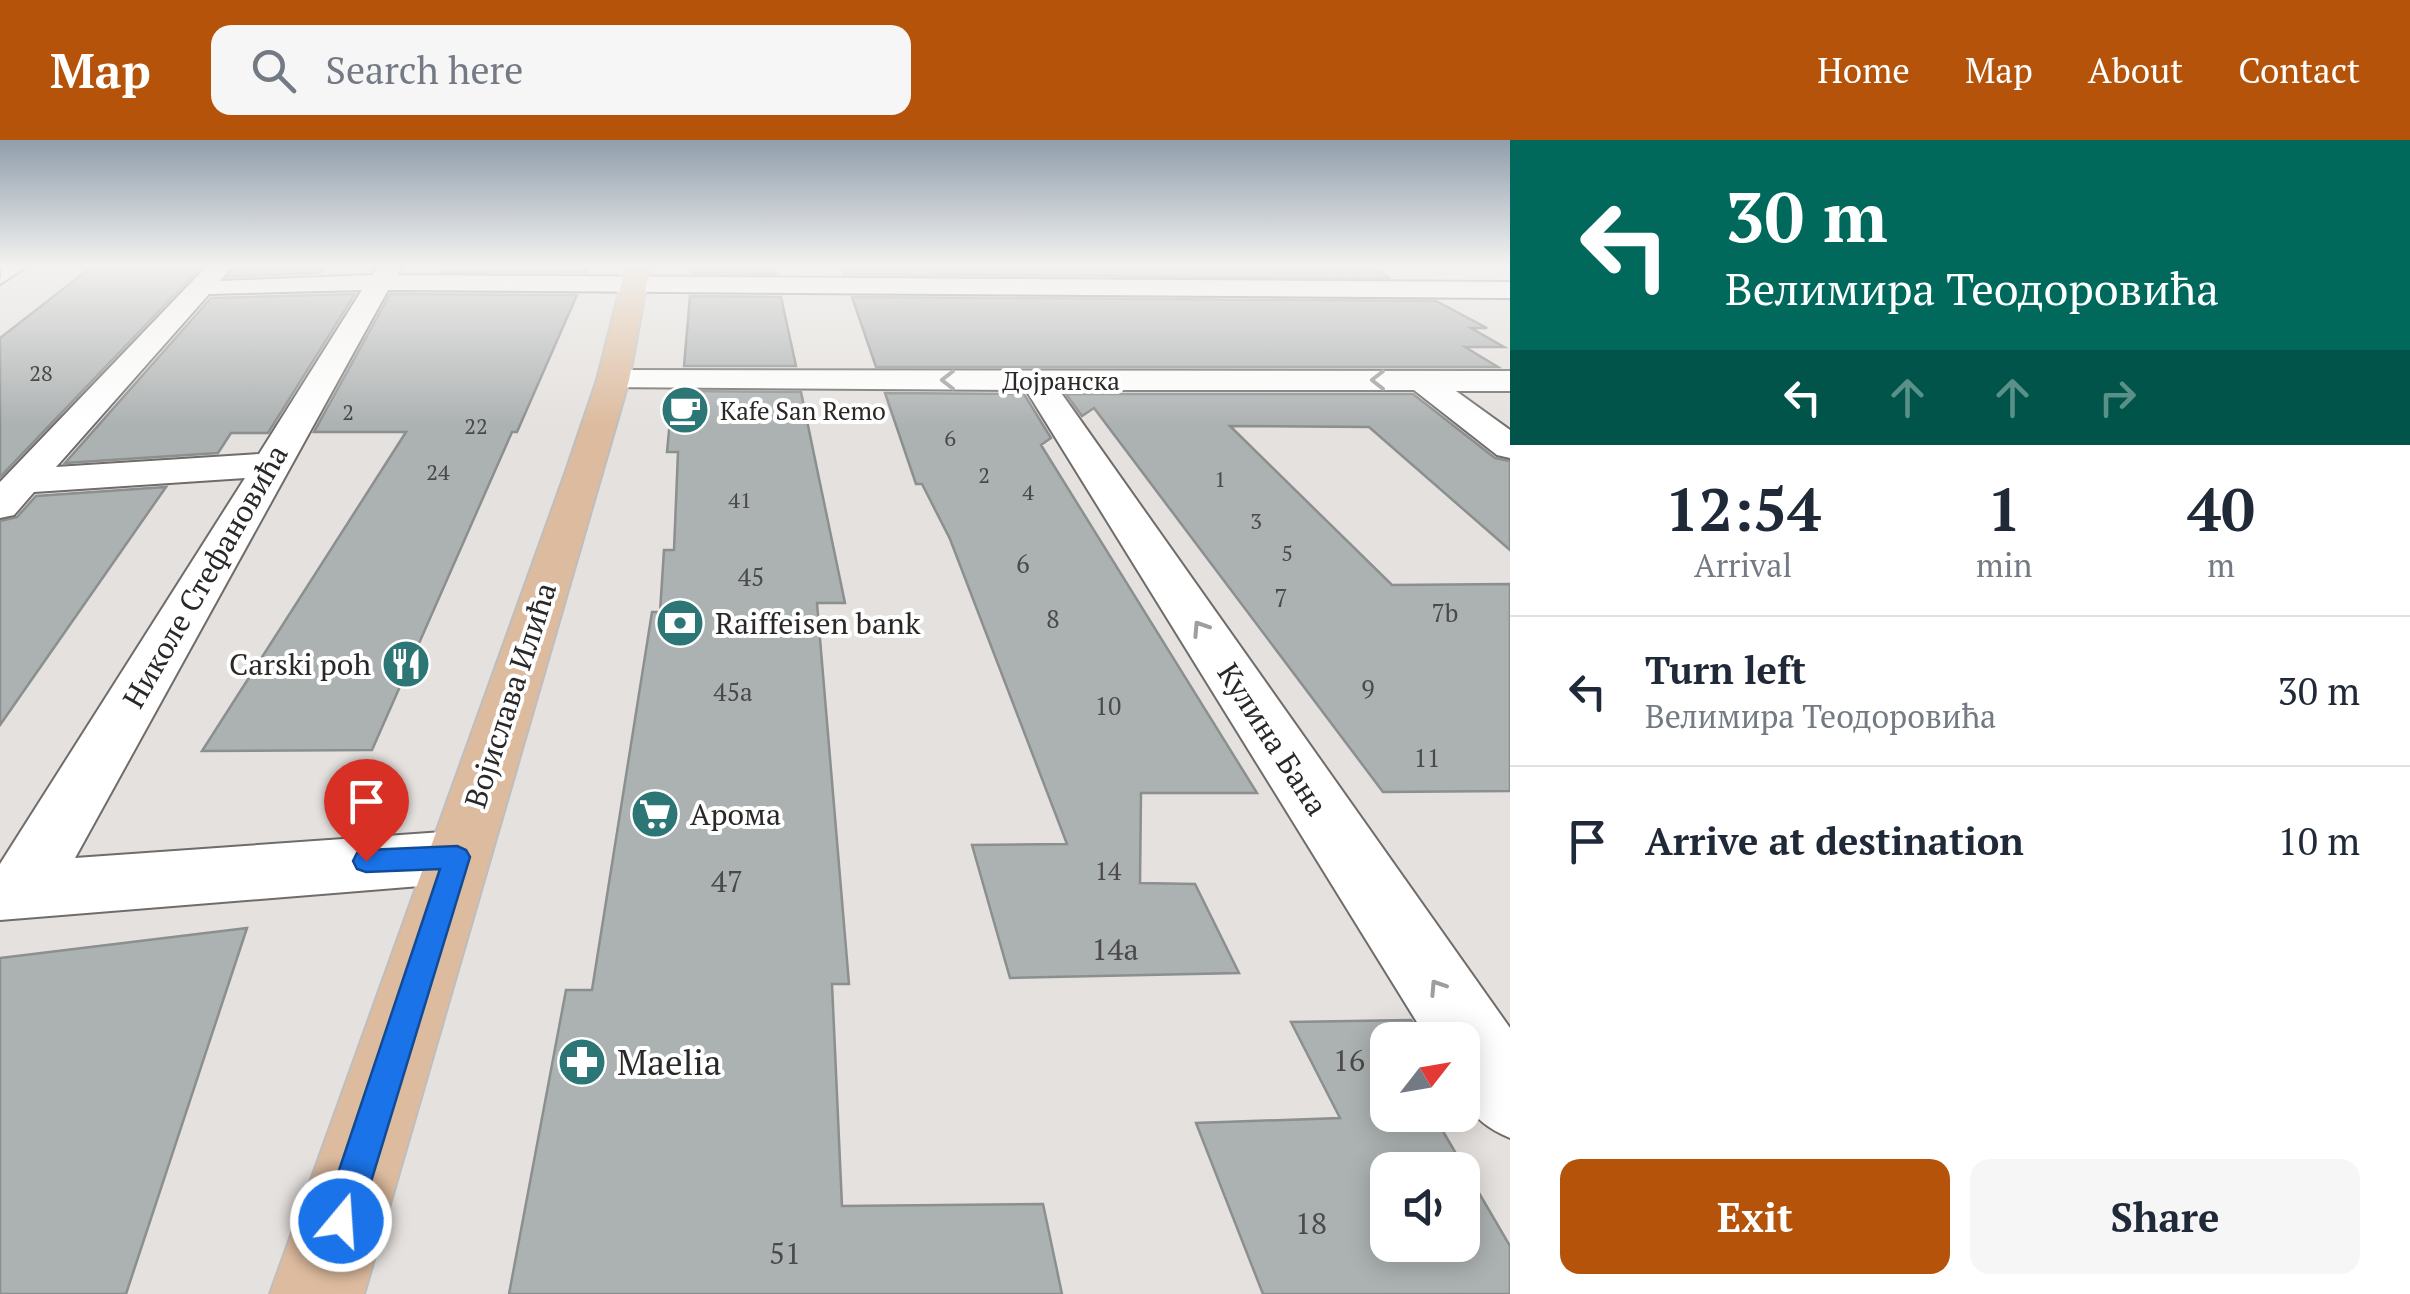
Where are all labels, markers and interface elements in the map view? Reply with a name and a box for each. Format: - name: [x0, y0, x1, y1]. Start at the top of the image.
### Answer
- search box: [211, 25, 911, 115]
- text: Map: [50, 38, 151, 102]
- icon: search: [246, 43, 301, 98]
- text: Search here: [326, 45, 523, 95]
- text: Home: [1817, 47, 1910, 93]
- text: Map: [1965, 47, 2033, 93]
- text: About: [2088, 47, 2183, 93]
- text: Contact: [2238, 47, 2360, 93]
- text: 30 m: [1725, 169, 1888, 262]
- icon: left: [1560, 180, 1690, 310]
- text: Велимира Теодоровића: [1725, 258, 2219, 318]
- house number: 28: [29, 358, 53, 387]
- street label: Дојранска: [1002, 364, 1120, 397]
- one-way arrow: [939, 369, 954, 391]
- one-way arrow: [1369, 369, 1384, 391]
- icon: left: [1775, 370, 1830, 425]
- icon: ahead: [1880, 370, 1935, 425]
- icon: ahead: [1985, 370, 2040, 425]
- icon: right: [2090, 370, 2145, 425]
- cafe icon: Kafe San Remo: [659, 384, 711, 436]
- place label: Kafe San Remo: [720, 394, 886, 427]
- house number: 2: [342, 397, 354, 426]
- house number: 22: [464, 411, 488, 440]
- house number: 6: [944, 423, 956, 452]
- street label: Николе Стефановића: [113, 437, 297, 715]
- house number: 24: [426, 457, 450, 486]
- house number: 2: [978, 460, 990, 489]
- house number: 1: [1214, 464, 1226, 493]
- text: 12:54: [1665, 469, 1821, 548]
- text: 1: [1987, 469, 2021, 548]
- text: 40: [2187, 469, 2255, 548]
- house number: 4: [1022, 477, 1034, 506]
- house number: 41: [728, 485, 752, 514]
- house number: 3: [1250, 506, 1262, 535]
- house number: 5: [1281, 538, 1293, 567]
- text: Arrival: [1694, 544, 1792, 586]
- text: min: [1976, 544, 2032, 586]
- text: m: [2207, 544, 2235, 586]
- house number: 6: [1016, 547, 1030, 580]
- house number: 45: [738, 560, 764, 593]
- street label: Војислава Илића: [455, 577, 565, 813]
- house number: 7: [1274, 581, 1288, 614]
- house number: 7b: [1432, 596, 1458, 629]
- bank icon: Raiffeisen bank: [654, 597, 706, 649]
- house number: 8: [1046, 602, 1060, 635]
- place label: Raiffeisen bank: [715, 603, 921, 643]
- one-way arrow: [1193, 621, 1212, 639]
- restaurant icon: Carski poh: [380, 638, 432, 690]
- place label: Carski poh: [229, 644, 371, 684]
- text: Turn left: [1645, 645, 1806, 695]
- street label: Кулина Бана: [1209, 655, 1337, 823]
- icon: left: [1560, 664, 1615, 719]
- text: 30 m: [2277, 666, 2360, 716]
- house number: 9: [1361, 672, 1375, 705]
- house number: 45a: [713, 675, 753, 708]
- house number: 10: [1095, 689, 1121, 722]
- text: Велимира Теодоровића: [1645, 695, 1996, 737]
- house number: 11: [1414, 741, 1440, 774]
- pin: [324, 759, 409, 862]
- icon: arrive: [339, 774, 394, 829]
- supermarket icon: Арома: [629, 788, 681, 840]
- place label: Арома: [690, 794, 781, 834]
- icon: arrive: [1560, 814, 1615, 869]
- text: Arrive at destination: [1645, 816, 2024, 866]
- text: 10 m: [2277, 816, 2360, 866]
- house number: 14: [1095, 854, 1122, 887]
- house number: 47: [711, 861, 743, 901]
- house number: 14a: [1091, 929, 1139, 969]
- one-way arrow: [1431, 979, 1449, 998]
- north arrow: [1370, 1022, 1480, 1132]
- map controls: [1370, 1022, 1480, 1262]
- pharmacy icon: Maelia: [556, 1036, 608, 1088]
- place label: Maelia: [617, 1039, 721, 1085]
- house number: 16: [1333, 1040, 1365, 1080]
- button: sound: [1370, 1152, 1480, 1262]
- button: Exit: [1560, 1159, 1950, 1274]
- button: Share: [1970, 1159, 2360, 1274]
- position arrow: [289, 1169, 393, 1273]
- house number: 18: [1295, 1203, 1327, 1243]
- house number: 51: [769, 1233, 801, 1273]

